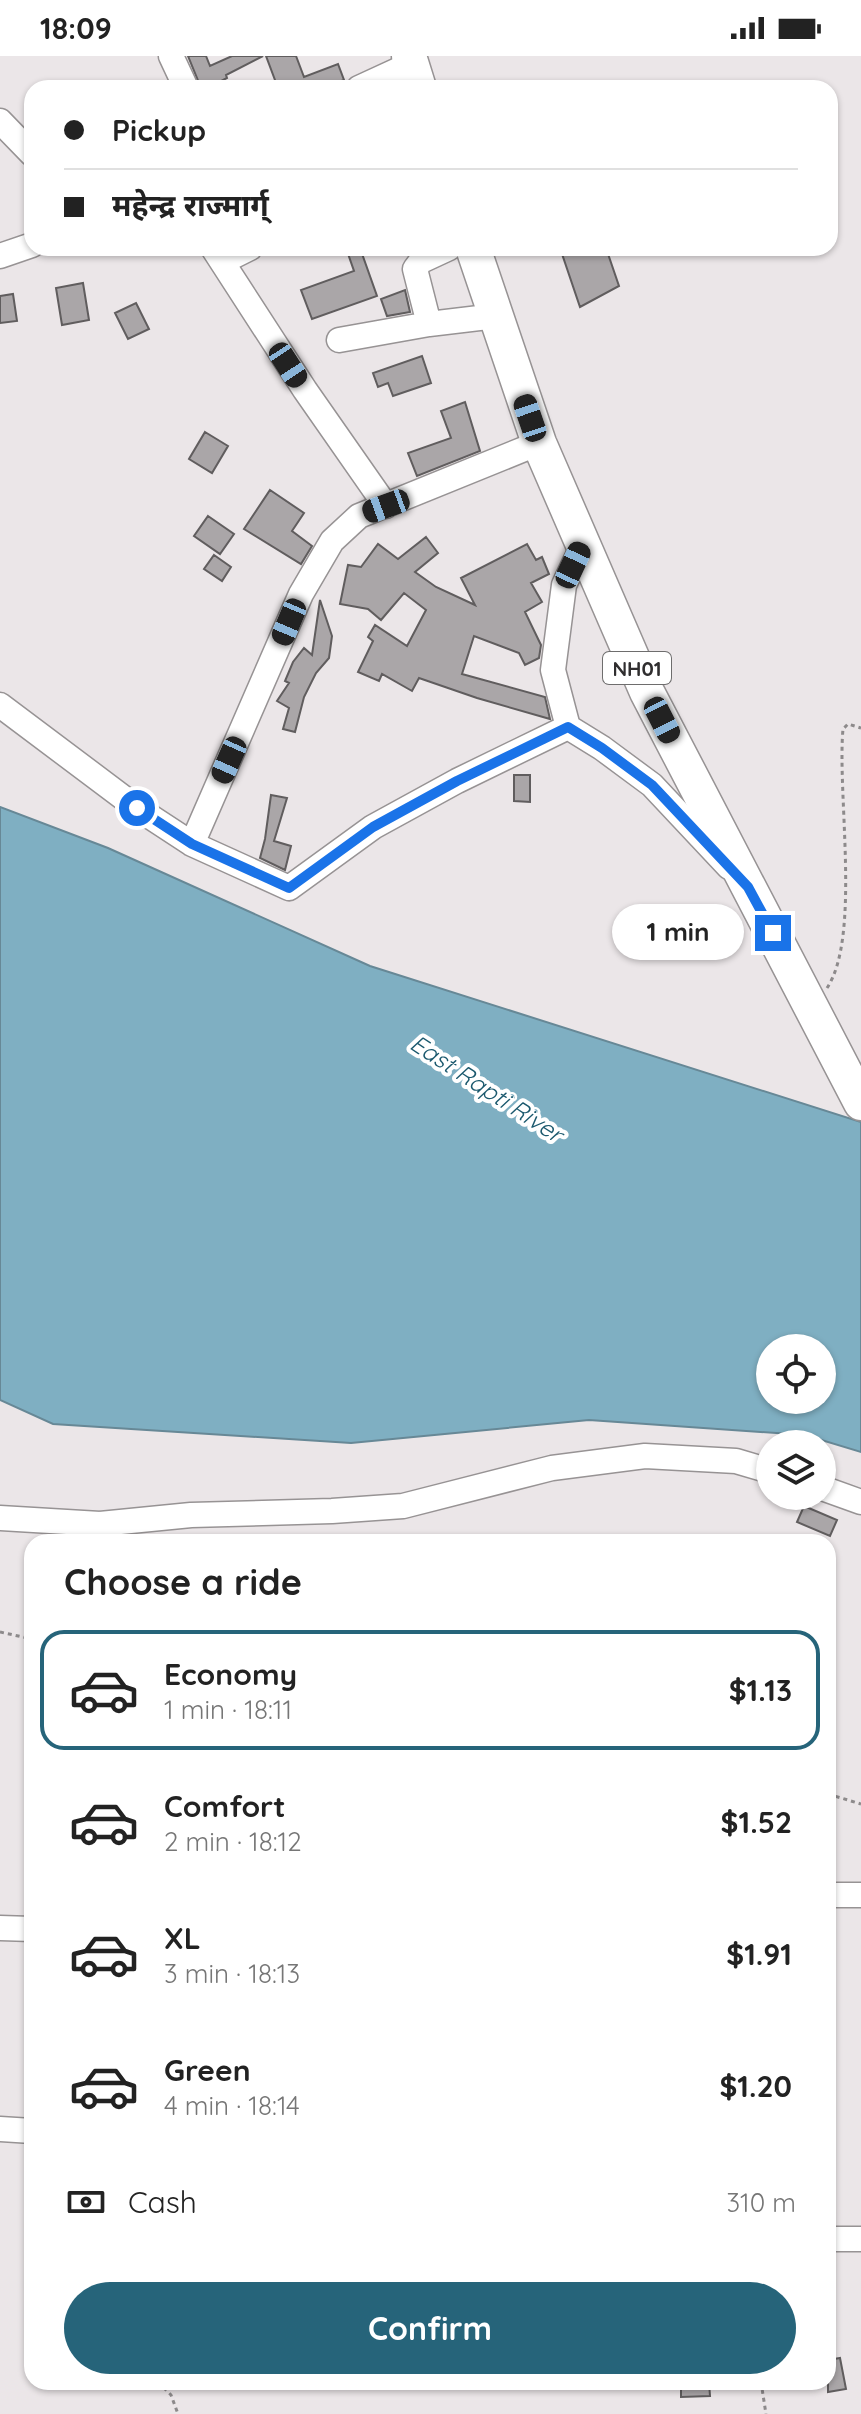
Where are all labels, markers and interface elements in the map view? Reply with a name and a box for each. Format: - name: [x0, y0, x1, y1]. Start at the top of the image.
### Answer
- text: 18:09: [40, 9, 112, 47]
- text: Pickup: [112, 111, 206, 149]
- text: महेन्द्र राज्मार्ग्: [112, 186, 269, 224]
- car: [265, 338, 311, 392]
- car: [511, 391, 549, 445]
- car: [359, 487, 413, 525]
- car: [552, 538, 594, 592]
- car: [269, 595, 309, 649]
- road number: NH01: [603, 652, 671, 684]
- car: [640, 693, 684, 747]
- car: [208, 733, 250, 787]
- route start: [119, 790, 155, 826]
- callout: 1 min: [613, 905, 745, 961]
- text: 1 min: [647, 915, 710, 948]
- route end: [755, 915, 791, 951]
- water label: East Rapti River: [405, 1028, 571, 1150]
- map controls: [756, 1334, 836, 1510]
- button: locate: [756, 1334, 836, 1414]
- button: layers: [756, 1430, 836, 1510]
- text: Choose a ride: [64, 1559, 302, 1604]
- icon: car: [68, 1654, 140, 1726]
- text: Economy: [164, 1655, 297, 1693]
- text: $1.13: [729, 1671, 792, 1709]
- text: 1 min · 18:11: [164, 1693, 292, 1726]
- icon: car: [68, 1786, 140, 1858]
- text: Comfort: [164, 1787, 285, 1825]
- text: $1.52: [721, 1803, 792, 1841]
- text: 2 min · 18:12: [164, 1825, 302, 1858]
- icon: car: [68, 1918, 140, 1990]
- text: XL: [164, 1919, 201, 1957]
- text: $1.91: [726, 1935, 792, 1973]
- text: 3 min · 18:13: [164, 1957, 300, 1990]
- icon: car: [68, 2050, 140, 2122]
- text: Green: [164, 2051, 251, 2089]
- text: $1.20: [719, 2067, 792, 2105]
- text: 4 min · 18:14: [164, 2089, 300, 2122]
- icon: cash: [64, 2180, 108, 2224]
- text: Cash: [128, 2183, 197, 2221]
- text: 310 m: [726, 2186, 796, 2219]
- button: Confirm: [64, 2282, 796, 2374]

